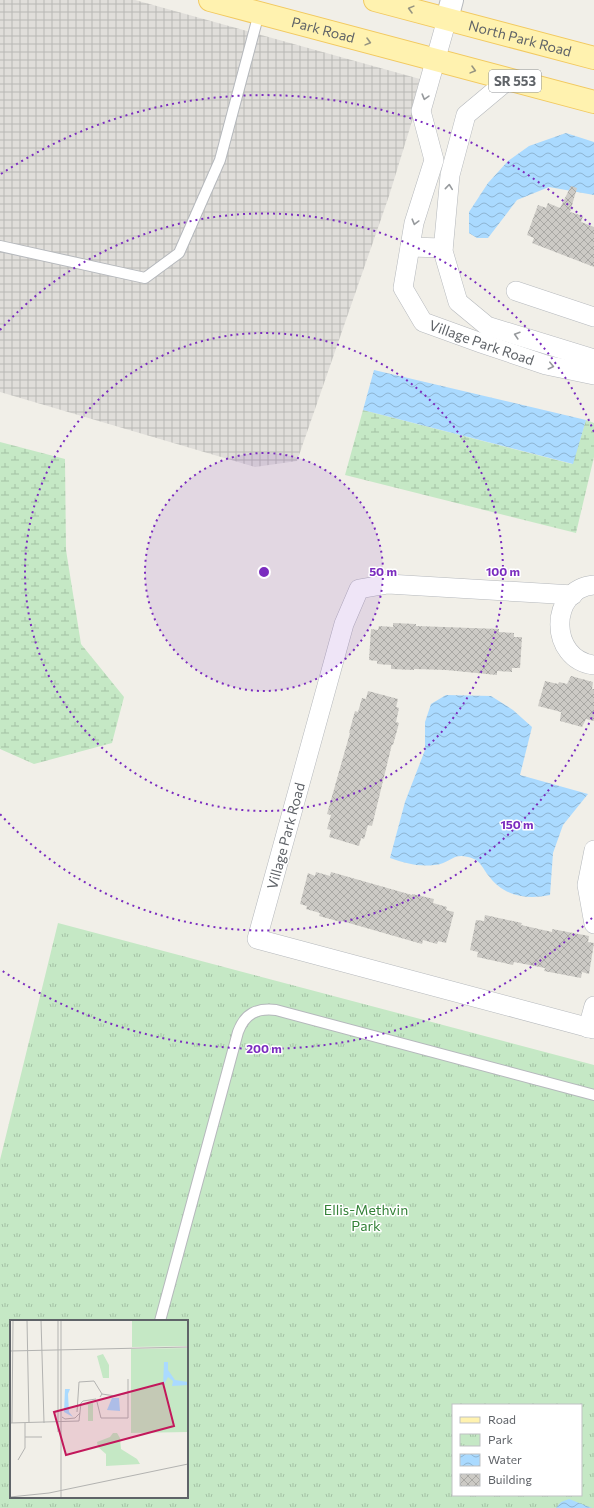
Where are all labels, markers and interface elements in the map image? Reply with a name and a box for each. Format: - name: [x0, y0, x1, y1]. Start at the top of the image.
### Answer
- one-way arrow: [408, 6, 414, 14]
- street label: Park Road: [290, 13, 357, 46]
- street label: North Park Road: [467, 16, 573, 60]
- one-way arrow: [365, 37, 371, 45]
- one-way arrow: [470, 65, 477, 74]
- road number: SR 553: [489, 70, 541, 92]
- one-way arrow: [421, 93, 430, 100]
- one-way arrow: [444, 184, 453, 190]
- one-way arrow: [411, 218, 420, 225]
- street label: Village Park Road: [427, 316, 536, 368]
- one-way arrow: [513, 331, 520, 340]
- one-way arrow: [548, 361, 554, 369]
- text: 50 m: [369, 564, 397, 578]
- text: 100 m: [486, 564, 520, 578]
- centre of rings: [257, 565, 271, 579]
- street label: Village Park Road: [263, 781, 308, 891]
- text: 150 m: [500, 817, 534, 831]
- text: 200 m: [246, 1041, 282, 1055]
- park label: Ellis-Methvin Park: [324, 1201, 408, 1234]
- inset map: [10, 1320, 188, 1498]
- legend: [452, 1404, 582, 1496]
- text: Road: [488, 1412, 516, 1426]
- text: Park: [488, 1432, 514, 1446]
- text: Water: [488, 1452, 522, 1466]
- text: Building: [488, 1472, 532, 1486]

